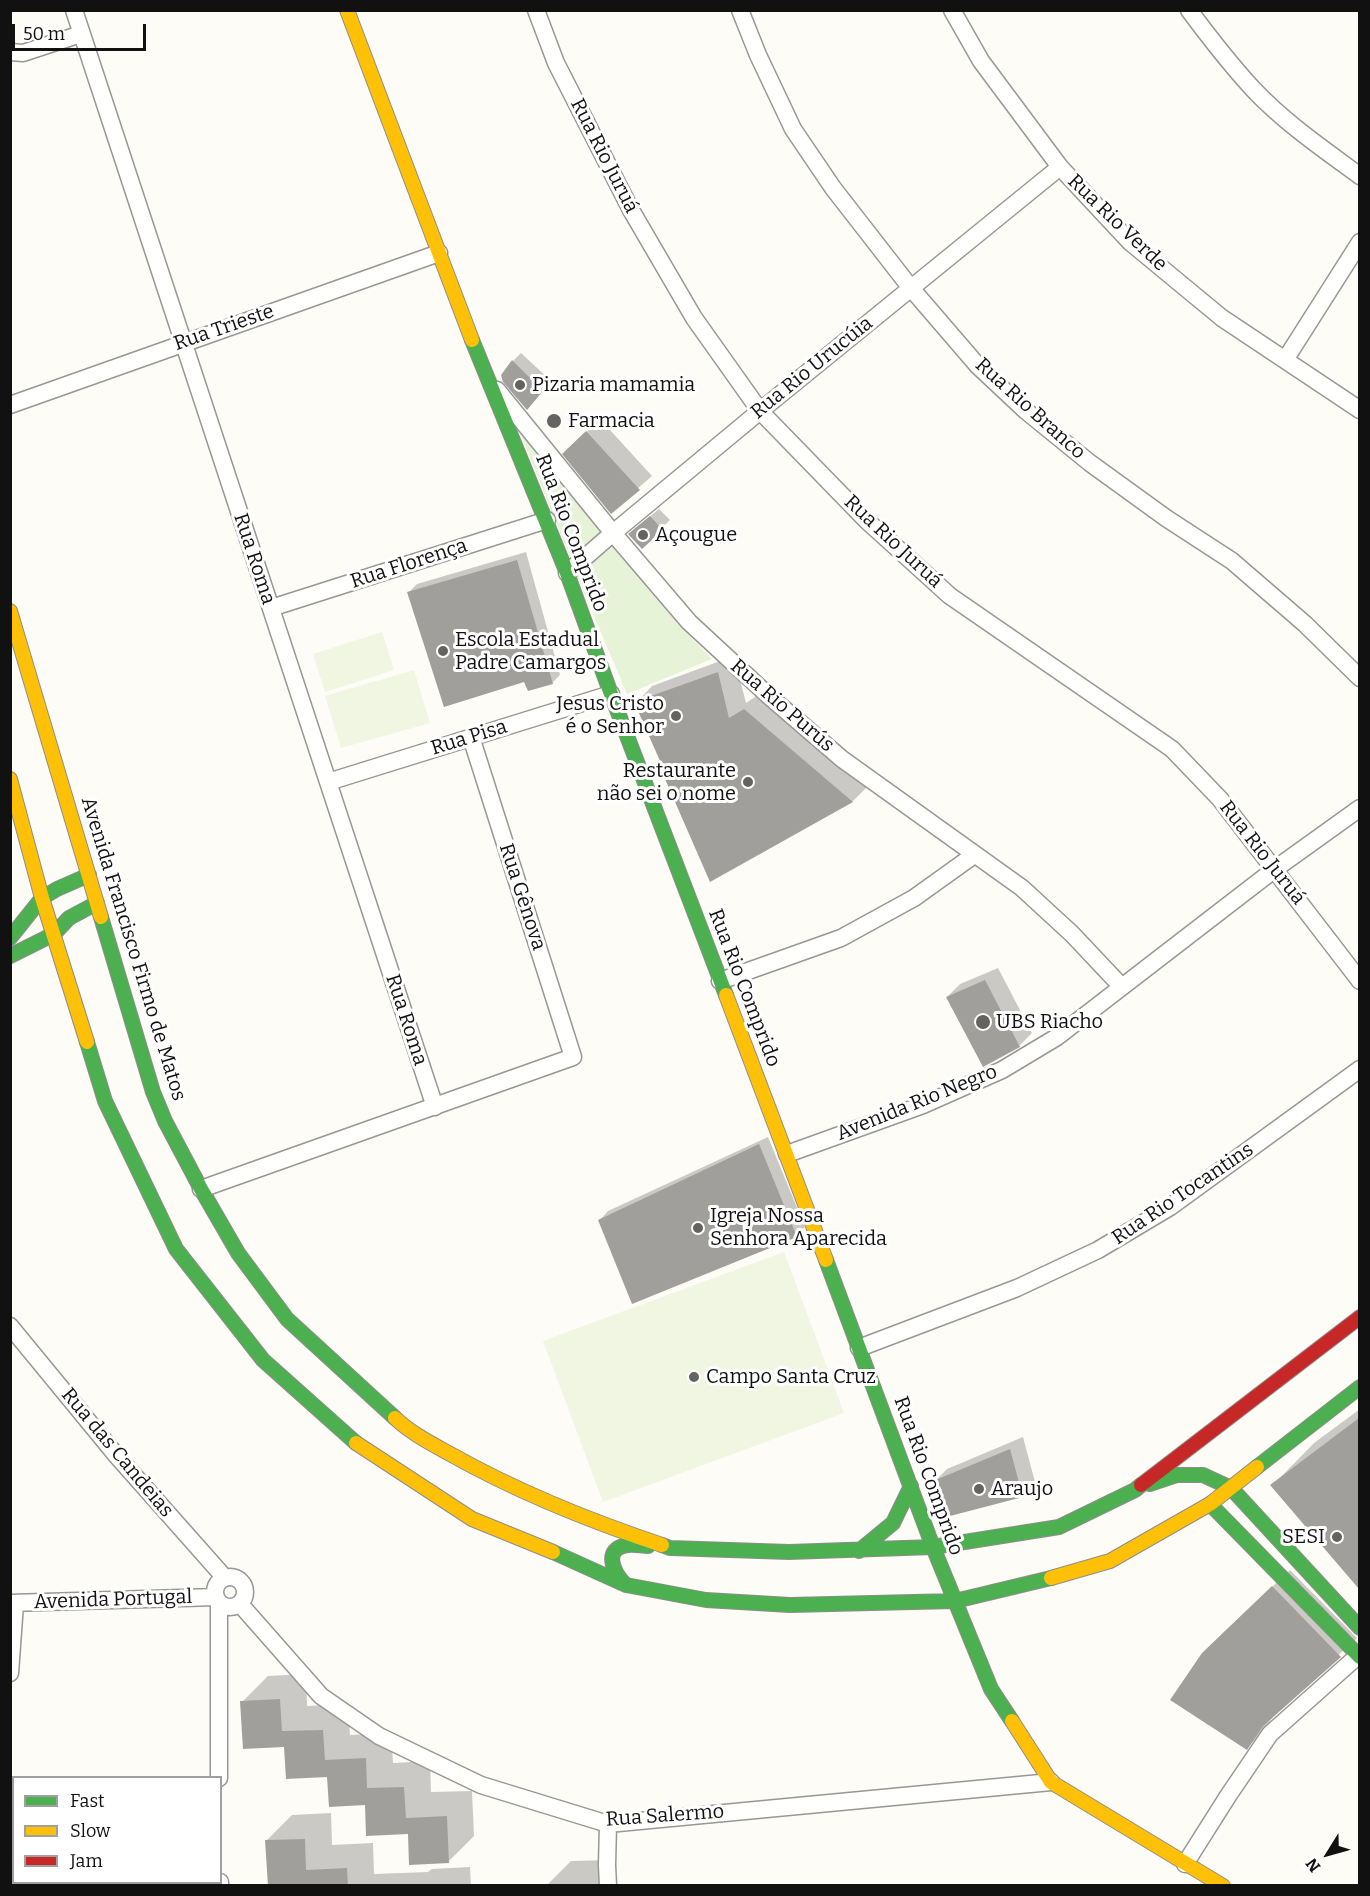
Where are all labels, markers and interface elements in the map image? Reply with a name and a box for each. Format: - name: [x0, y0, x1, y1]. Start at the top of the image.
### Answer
- scale bar: [15, 12, 148, 50]
- text: 50 m: [23, 23, 65, 45]
- street label: Rua Rio Juruá: [565, 95, 643, 217]
- street label: Rua Rio Verde: [1062, 170, 1172, 276]
- street label: Rua Trieste: [171, 300, 277, 356]
- street label: Rua Rio Urucúia: [746, 312, 878, 424]
- street label: Rua Rio Branco: [970, 353, 1090, 465]
- place label: Pizaria mamamia: [532, 373, 695, 397]
- marker: Pizaria mamamia: [513, 378, 527, 392]
- place label: Farmacia: [568, 409, 655, 433]
- marker: Farmacia: [545, 412, 563, 430]
- street label: Rua Rio Comprido: [530, 451, 612, 615]
- street label: Rua Rio Juruá: [839, 490, 947, 594]
- street label: Rua Roma: [228, 510, 280, 608]
- place label: Açougue: [655, 523, 737, 547]
- marker: Açougue: [636, 528, 650, 542]
- street label: Rua Florença: [348, 534, 470, 594]
- place label: Escola Estadual Padre Camargos: [455, 628, 606, 675]
- marker: Escola Estadual Padre Camargos: [436, 644, 450, 658]
- street label: Rua Rio Purús: [725, 655, 839, 757]
- place label: Jesus Cristo é o Senhor: [556, 692, 664, 739]
- marker: Jesus Cristo é o Senhor: [669, 709, 683, 723]
- street label: Rua Pisa: [428, 715, 510, 761]
- place label: Restaurante não sei o nome: [597, 759, 736, 806]
- marker: Restaurante não sei o nome: [741, 775, 755, 789]
- street label: Avenida Francisco Firmo de Matos: [75, 794, 191, 1104]
- street label: Rua Rio Juruá: [1214, 796, 1310, 910]
- street label: Rua Gênova: [493, 841, 551, 953]
- street label: Rua Rio Comprido: [703, 906, 785, 1070]
- street label: Rua Roma: [380, 971, 432, 1069]
- place label: UBS Riacho: [996, 1010, 1103, 1034]
- marker: UBS Riacho: [974, 1013, 992, 1031]
- street label: Avenida Rio Negro: [833, 1060, 1001, 1146]
- street label: Rua Rio Tocantins: [1108, 1138, 1258, 1250]
- place label: Igreja Nossa Senhora Aparecida: [710, 1204, 887, 1251]
- marker: Igreja Nossa Senhora Aparecida: [691, 1221, 705, 1235]
- place label: Campo Santa Cruz: [706, 1365, 876, 1389]
- marker: Campo Santa Cruz: [687, 1370, 701, 1384]
- street label: Rua das Candeias: [56, 1383, 178, 1523]
- street label: Rua Rio Comprido: [888, 1393, 968, 1559]
- place label: Araujo: [991, 1477, 1053, 1501]
- marker: Araujo: [972, 1482, 986, 1496]
- place label: SESI: [1282, 1525, 1325, 1549]
- marker: SESI: [1330, 1530, 1344, 1544]
- street label: Avenida Portugal: [33, 1585, 193, 1615]
- legend: [12, 1776, 222, 1884]
- text: Fast: [70, 1790, 105, 1812]
- street label: Rua Salermo: [605, 1800, 725, 1832]
- text: Slow: [70, 1820, 110, 1842]
- north arrow: [1298, 1824, 1358, 1884]
- text: Jam: [70, 1850, 103, 1872]
- text: N: [1302, 1854, 1325, 1876]

